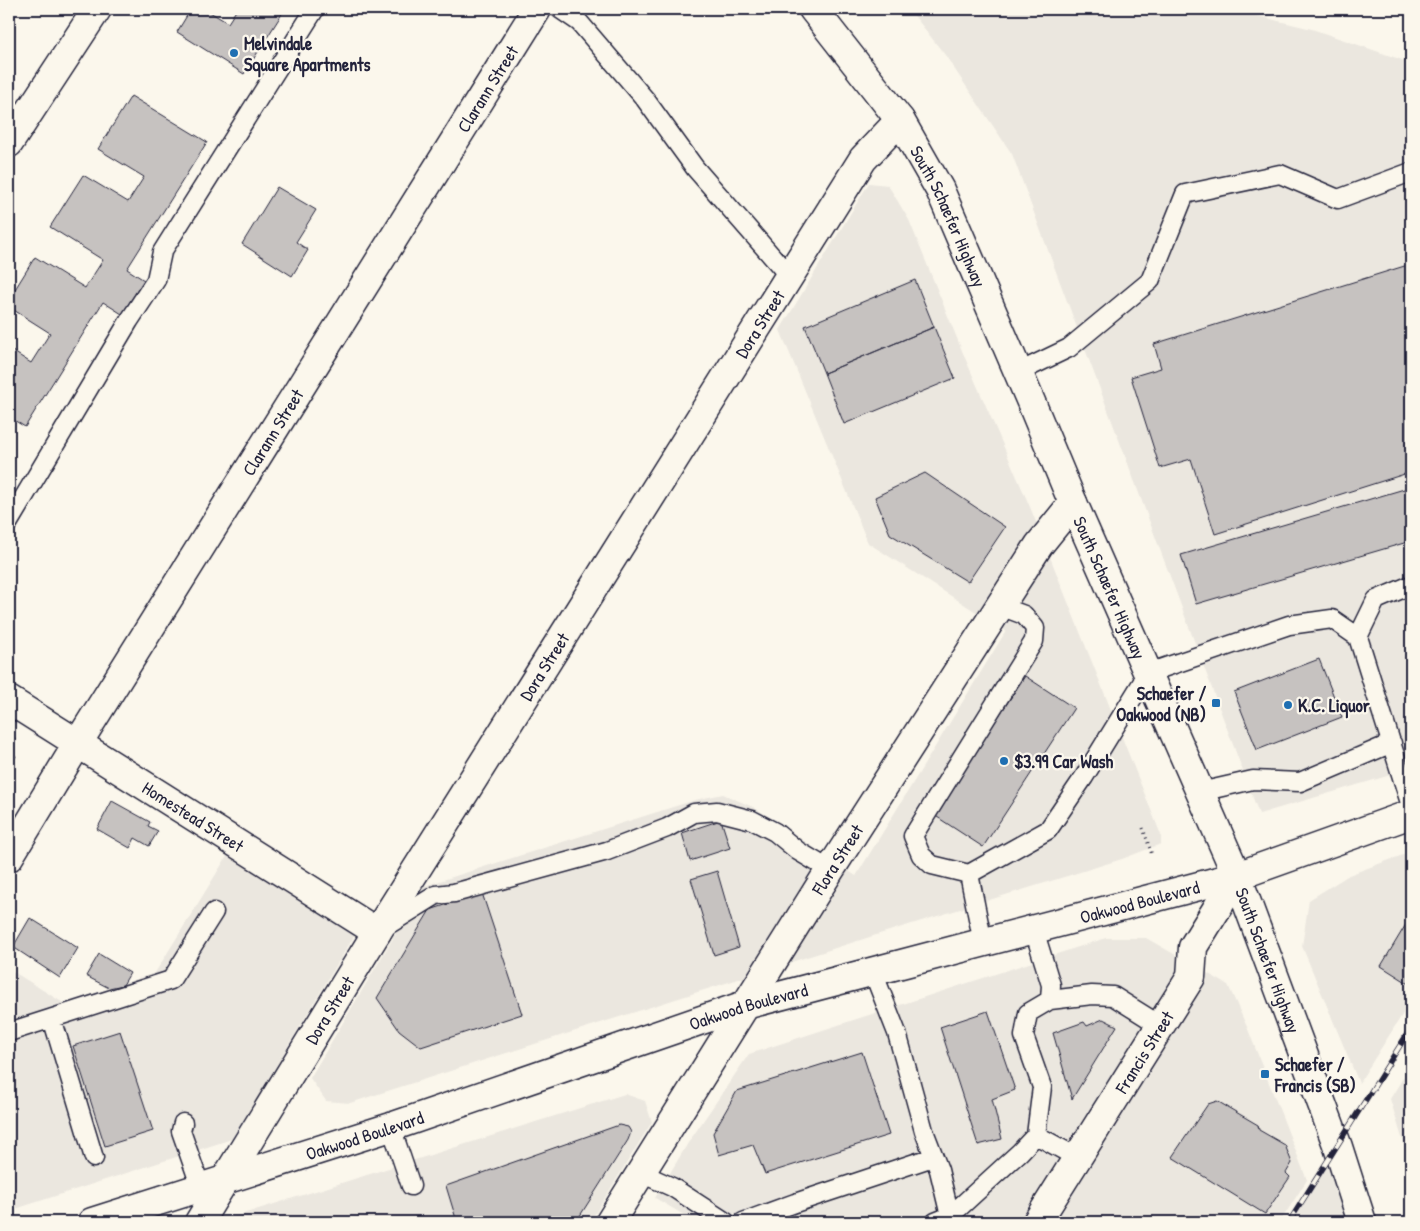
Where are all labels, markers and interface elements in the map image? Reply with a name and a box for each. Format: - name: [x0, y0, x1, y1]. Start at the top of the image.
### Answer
- place label: Melvindale Square Apartments: [244, 31, 370, 78]
- street label: Clarann Street: [451, 40, 524, 137]
- marker: Melvindale Square Apartments: [228, 47, 240, 59]
- street label: South Schaefer Highway: [905, 141, 993, 291]
- street label: Dora Street: [729, 284, 791, 362]
- street label: Clarann Street: [236, 383, 309, 480]
- street label: South Schaefer Highway: [1068, 512, 1153, 663]
- street label: Dora Street: [513, 627, 575, 705]
- place label: Schaefer / Oakwood (NB): [1116, 681, 1206, 727]
- place label: K.C. Liquor: [1298, 693, 1370, 719]
- marker: Schaefer / Oakwood (NB): [1210, 697, 1222, 709]
- marker: K.C. Liquor: [1282, 699, 1294, 711]
- place label: $3.99 Car Wash: [1014, 749, 1113, 774]
- marker: $3.99 Car Wash: [998, 755, 1010, 767]
- street label: Homestead Street: [138, 775, 250, 858]
- street label: Flora Street: [805, 819, 869, 900]
- street label: Oakwood Boulevard: [1077, 874, 1202, 929]
- street label: South Schaefer Highway: [1230, 884, 1307, 1037]
- street label: Dora Street: [299, 970, 360, 1049]
- street label: Oakwood Boulevard: [686, 977, 810, 1036]
- street label: Francis Street: [1108, 1005, 1180, 1099]
- place label: Schaefer / Francis (SB): [1274, 1052, 1356, 1098]
- marker: Schaefer / Francis (SB): [1259, 1068, 1271, 1080]
- street label: Oakwood Boulevard: [302, 1104, 427, 1166]

